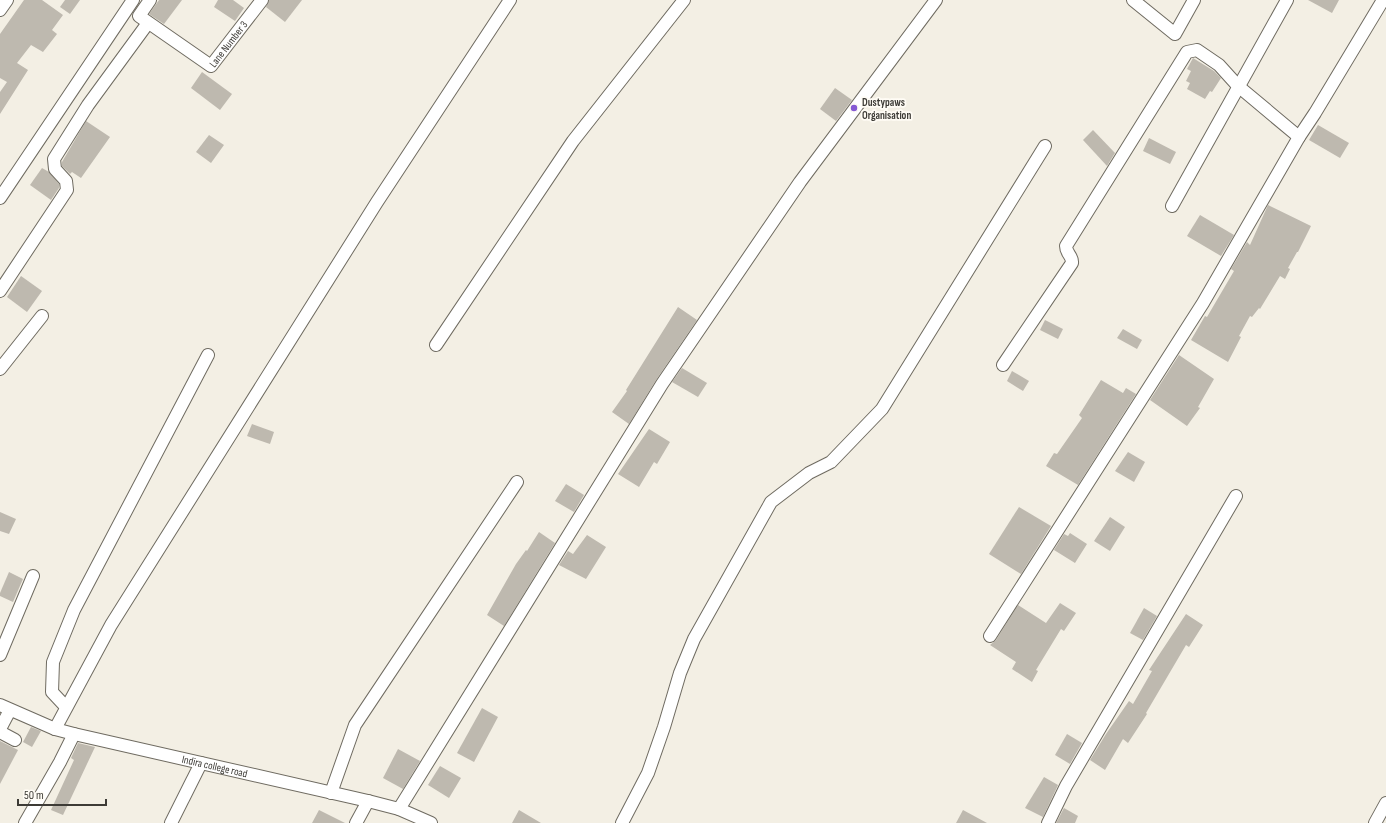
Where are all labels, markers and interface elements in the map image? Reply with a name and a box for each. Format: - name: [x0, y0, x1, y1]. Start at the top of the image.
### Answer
- street label: Lane Number 3: [206, 18, 251, 70]
- place label: Dustypaws Organisation: [862, 96, 911, 122]
- marker: Dustypaws Organisation: [849, 103, 859, 113]
- street label: Indira college road: [181, 753, 249, 780]
- scale bar: [18, 781, 106, 807]
- text: 50 m: [24, 788, 44, 803]

